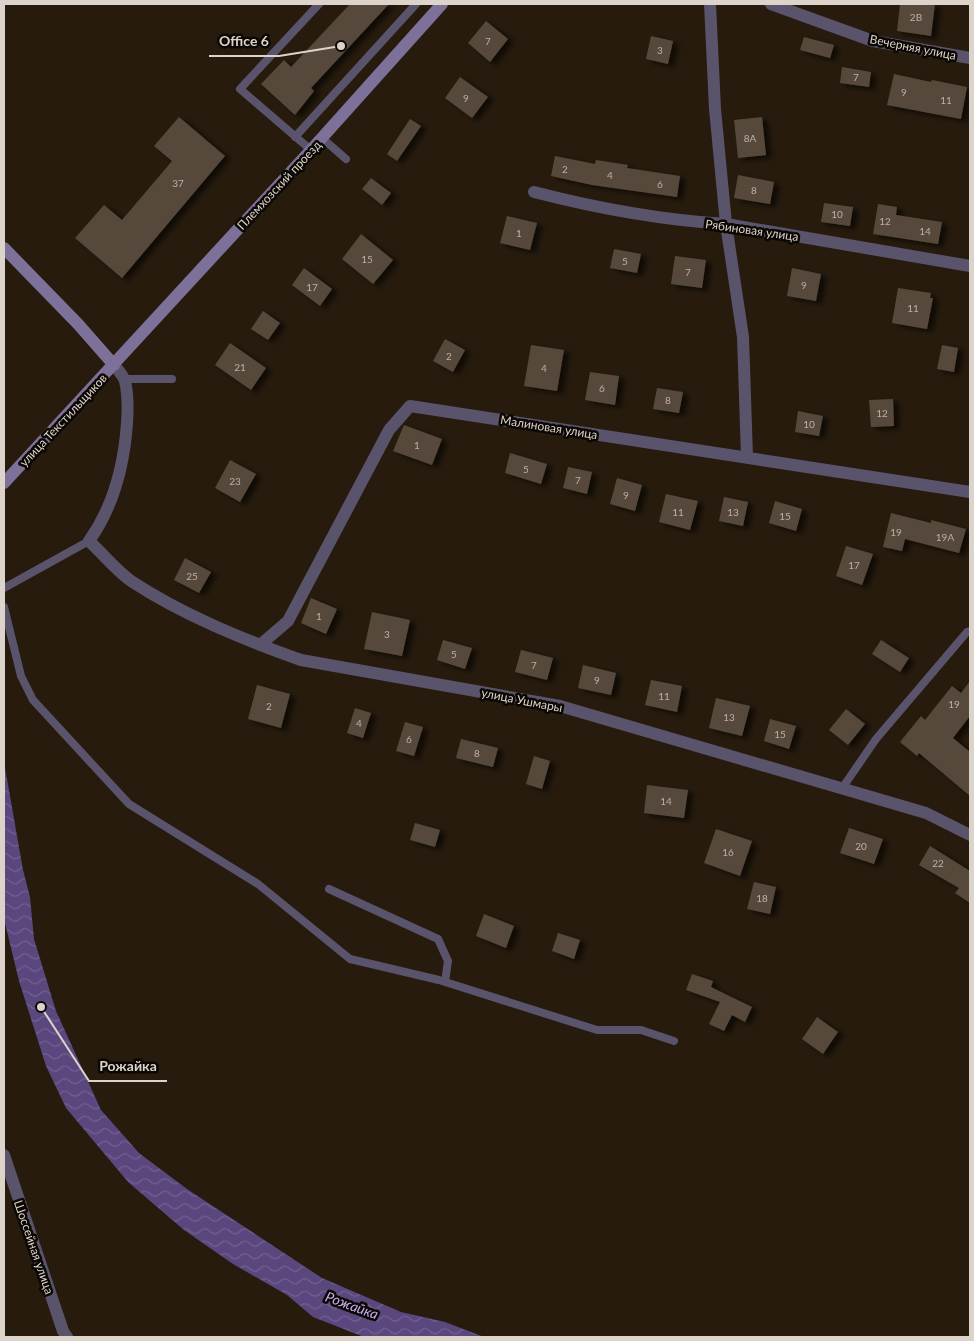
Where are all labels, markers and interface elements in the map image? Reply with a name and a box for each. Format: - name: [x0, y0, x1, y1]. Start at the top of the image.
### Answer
- house number: 2В: [910, 11, 922, 23]
- callout: Office 6: [209, 27, 279, 56]
- street label: Вечерняя улица: [869, 31, 957, 63]
- text: Office 6: [219, 32, 269, 49]
- house number: 7: [485, 35, 491, 47]
- house number: 3: [657, 44, 663, 56]
- house number: 7: [853, 71, 859, 83]
- house number: 9: [901, 86, 907, 98]
- house number: 9: [463, 92, 469, 104]
- house number: 11: [940, 94, 952, 106]
- house number: 8А: [744, 132, 757, 144]
- street label: Племхозский проезд: [234, 137, 325, 233]
- house number: 2: [562, 163, 568, 175]
- house number: 4: [607, 169, 613, 181]
- house number: 37: [172, 177, 184, 189]
- house number: 6: [657, 178, 663, 190]
- house number: 8: [751, 184, 757, 196]
- house number: 10: [831, 208, 843, 220]
- house number: 12: [879, 215, 891, 227]
- street label: Рябиновая улица: [704, 216, 800, 244]
- house number: 14: [919, 225, 931, 237]
- house number: 1: [516, 227, 522, 239]
- house number: 15: [361, 253, 373, 265]
- house number: 5: [622, 255, 628, 267]
- house number: 7: [685, 266, 691, 278]
- house number: 9: [801, 279, 807, 291]
- house number: 17: [306, 281, 318, 293]
- house number: 11: [907, 302, 919, 314]
- house number: 2: [446, 350, 452, 362]
- house number: 21: [234, 361, 246, 373]
- house number: 4: [541, 362, 547, 374]
- street label: улица Текстильщиков: [16, 371, 110, 469]
- house number: 6: [599, 382, 605, 394]
- house number: 8: [665, 394, 671, 406]
- house number: 12: [876, 407, 888, 419]
- street label: Малиновая улица: [499, 412, 599, 442]
- house number: 10: [803, 418, 815, 430]
- house number: 1: [414, 439, 420, 451]
- house number: 5: [523, 463, 529, 475]
- house number: 7: [575, 474, 581, 486]
- house number: 23: [229, 475, 241, 487]
- house number: 9: [623, 489, 629, 501]
- house number: 11: [672, 506, 684, 518]
- house number: 13: [727, 506, 739, 518]
- house number: 15: [779, 510, 791, 522]
- house number: 19: [890, 526, 902, 538]
- house number: 19А: [936, 531, 954, 543]
- house number: 17: [848, 559, 860, 571]
- house number: 25: [186, 570, 198, 582]
- house number: 1: [316, 610, 322, 622]
- house number: 3: [384, 628, 390, 640]
- house number: 5: [451, 648, 457, 660]
- house number: 7: [531, 659, 537, 671]
- house number: 9: [594, 674, 600, 686]
- street label: улица Ушмары: [480, 685, 564, 715]
- house number: 11: [658, 690, 670, 702]
- house number: 19: [948, 698, 960, 710]
- house number: 2: [266, 700, 272, 712]
- house number: 13: [723, 711, 735, 723]
- house number: 4: [356, 717, 362, 729]
- house number: 15: [774, 728, 786, 740]
- house number: 6: [406, 733, 412, 745]
- house number: 8: [474, 747, 480, 759]
- house number: 14: [660, 795, 672, 807]
- house number: 20: [855, 840, 867, 852]
- house number: 16: [722, 846, 734, 858]
- house number: 22: [932, 857, 944, 869]
- house number: 18: [756, 892, 768, 904]
- callout: Рожайка: [89, 1052, 167, 1081]
- text: Рожайка: [99, 1057, 157, 1074]
- street label: Шоссейная улица: [11, 1198, 57, 1296]
- water label: Рожайка: [323, 1288, 381, 1322]

